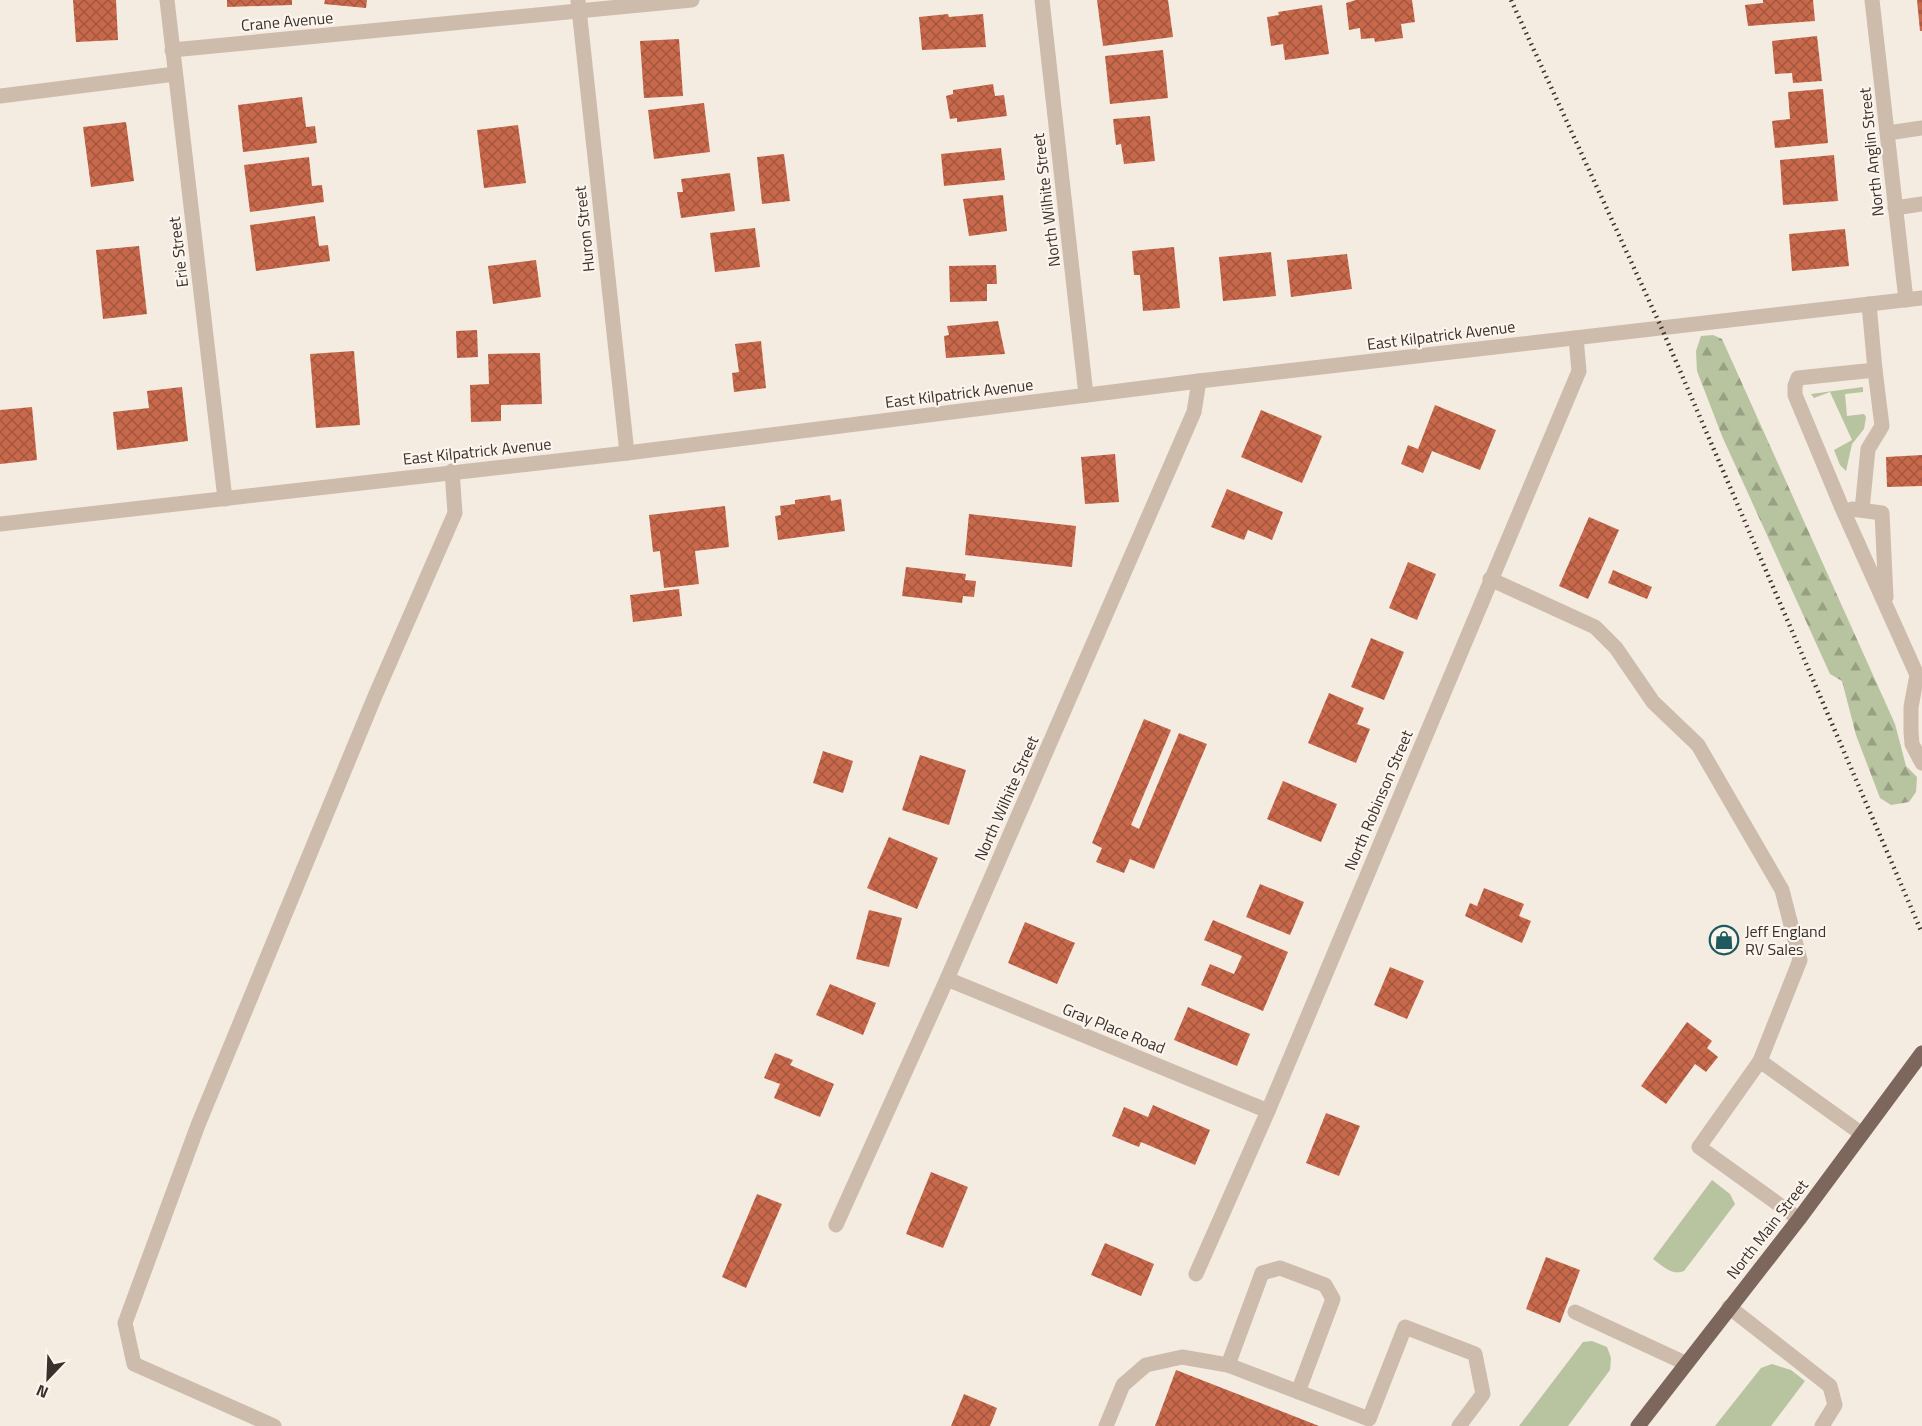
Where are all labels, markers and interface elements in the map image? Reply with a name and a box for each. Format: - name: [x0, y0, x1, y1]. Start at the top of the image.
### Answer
- street label: Crane Avenue: [240, 5, 334, 37]
- street label: North Anglin Street: [1852, 86, 1890, 218]
- street label: North Wilhite Street: [1026, 131, 1066, 268]
- street label: Huron Street: [568, 184, 600, 273]
- street label: Erie Street: [162, 215, 194, 289]
- street label: East Kilpatrick Avenue: [1366, 314, 1516, 356]
- street label: East Kilpatrick Avenue: [884, 372, 1034, 414]
- street label: East Kilpatrick Avenue: [402, 431, 552, 471]
- street label: North Robinson Street: [1338, 726, 1419, 874]
- street label: North Wilhite Street: [968, 731, 1044, 864]
- place label: Jeff England RV Sales: [1745, 919, 1826, 961]
- shop icon: Jeff England RV Sales: [1708, 924, 1740, 956]
- street label: Gray Place Road: [1059, 996, 1169, 1060]
- street label: North Main Street: [1720, 1174, 1814, 1284]
- north arrow: [18, 1348, 78, 1408]
- text: N: [32, 1379, 52, 1405]

